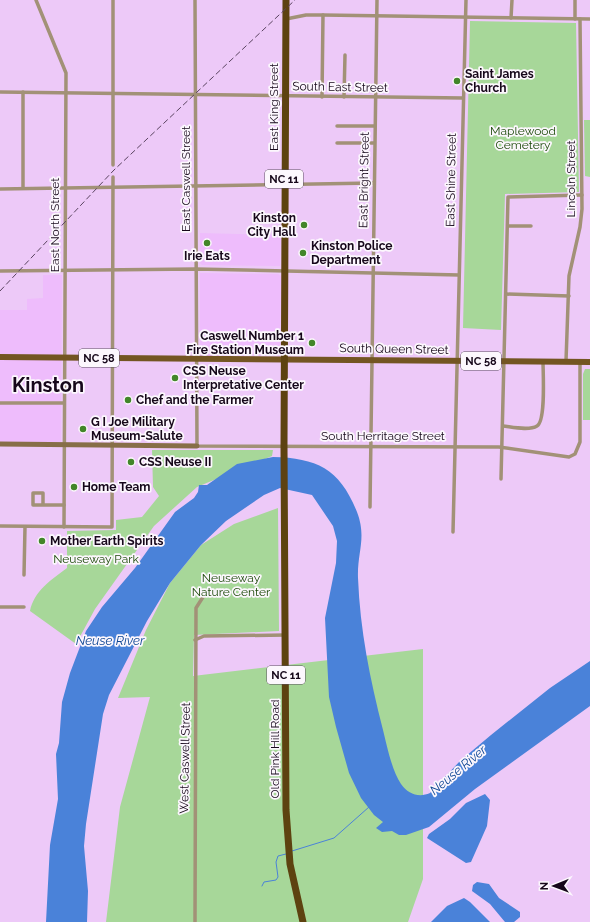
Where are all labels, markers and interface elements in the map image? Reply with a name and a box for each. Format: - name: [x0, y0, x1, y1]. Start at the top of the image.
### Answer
- street label: East King Street: [267, 63, 281, 151]
- place label: Saint James Church: [465, 67, 534, 95]
- marker: Saint James Church: [452, 76, 462, 86]
- street label: South East Street: [292, 79, 388, 95]
- park label: Maplewood Cemetery: [490, 124, 556, 152]
- street label: East Caswell Street: [179, 126, 193, 232]
- street label: East Bright Street: [356, 132, 372, 228]
- street label: East Shine Street: [443, 133, 459, 227]
- street label: Lincoln Street: [564, 141, 578, 217]
- road number: NC 11: [265, 170, 303, 188]
- street label: East North Street: [48, 178, 62, 272]
- place label: Kinston City Hall: [248, 211, 296, 239]
- marker: Kinston City Hall: [299, 220, 309, 230]
- marker: Irie Eats: [202, 238, 212, 248]
- place label: Kinston Police Department: [311, 239, 393, 267]
- marker: Kinston Police Department: [298, 248, 308, 258]
- place label: Irie Eats: [184, 249, 230, 263]
- place label: Caswell Number 1 Fire Station Museum: [186, 329, 304, 357]
- marker: Caswell Number 1 Fire Station Museum: [307, 338, 317, 348]
- street label: South Queen Street: [339, 341, 449, 357]
- road number: NC 58: [79, 349, 119, 367]
- road number: NC 58: [461, 352, 501, 370]
- place label: CSS Neuse Interpretative Center: [183, 364, 304, 392]
- district label: Kinston: [12, 373, 84, 397]
- marker: CSS Neuse Interpretative Center: [170, 373, 180, 383]
- place label: Chef and the Farmer: [136, 393, 254, 407]
- marker: Chef and the Farmer: [123, 395, 133, 405]
- place label: G I Joe Military Museum-Salute: [91, 415, 183, 443]
- marker: G I Joe Military Museum-Salute: [78, 424, 88, 434]
- street label: South Herritage Street: [321, 429, 445, 443]
- place label: CSS Neuse II: [139, 455, 211, 469]
- marker: CSS Neuse II: [126, 457, 136, 467]
- place label: Home Team: [82, 480, 151, 494]
- marker: Home Team: [69, 482, 79, 492]
- place label: Mother Earth Spirits: [50, 534, 164, 548]
- marker: Mother Earth Spirits: [37, 536, 47, 546]
- park label: Neuseway Park: [53, 552, 139, 566]
- park label: Neuseway Nature Center: [192, 571, 271, 599]
- water label: Neuse River: [76, 633, 145, 648]
- road number: NC 11: [267, 666, 305, 684]
- street label: Old Pink Hill Road: [268, 700, 282, 798]
- street label: West Caswell Street: [177, 702, 193, 814]
- water label: Neuse River: [427, 742, 490, 798]
- north arrow: [534, 866, 574, 906]
- text: N: [538, 882, 551, 890]

